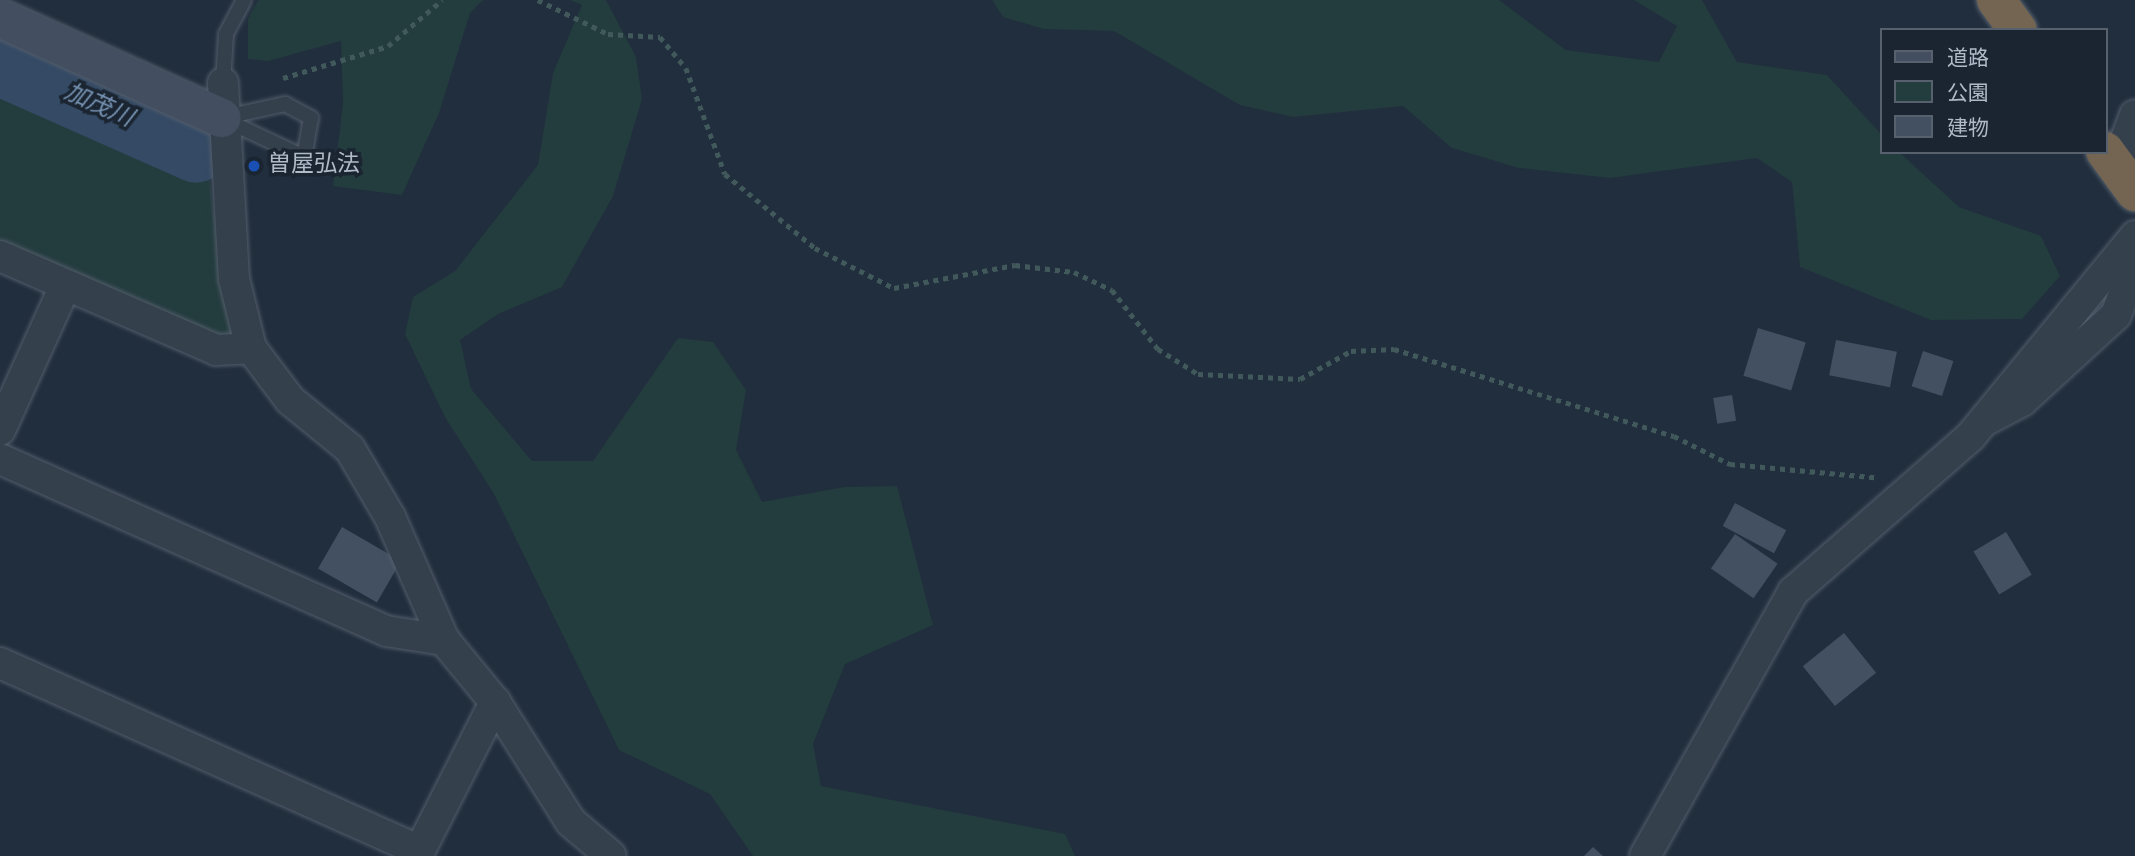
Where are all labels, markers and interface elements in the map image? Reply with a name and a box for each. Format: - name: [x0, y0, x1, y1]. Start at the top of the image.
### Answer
- legend: [1880, 28, 2107, 154]
- text: 道路: [1947, 46, 1989, 73]
- water label: 加茂川: [59, 79, 137, 135]
- text: 公園: [1947, 81, 1989, 108]
- text: 建物: [1947, 116, 1989, 143]
- place label: 曽屋弘法: [268, 152, 360, 180]
- marker: 曽屋弘法: [246, 158, 262, 174]

